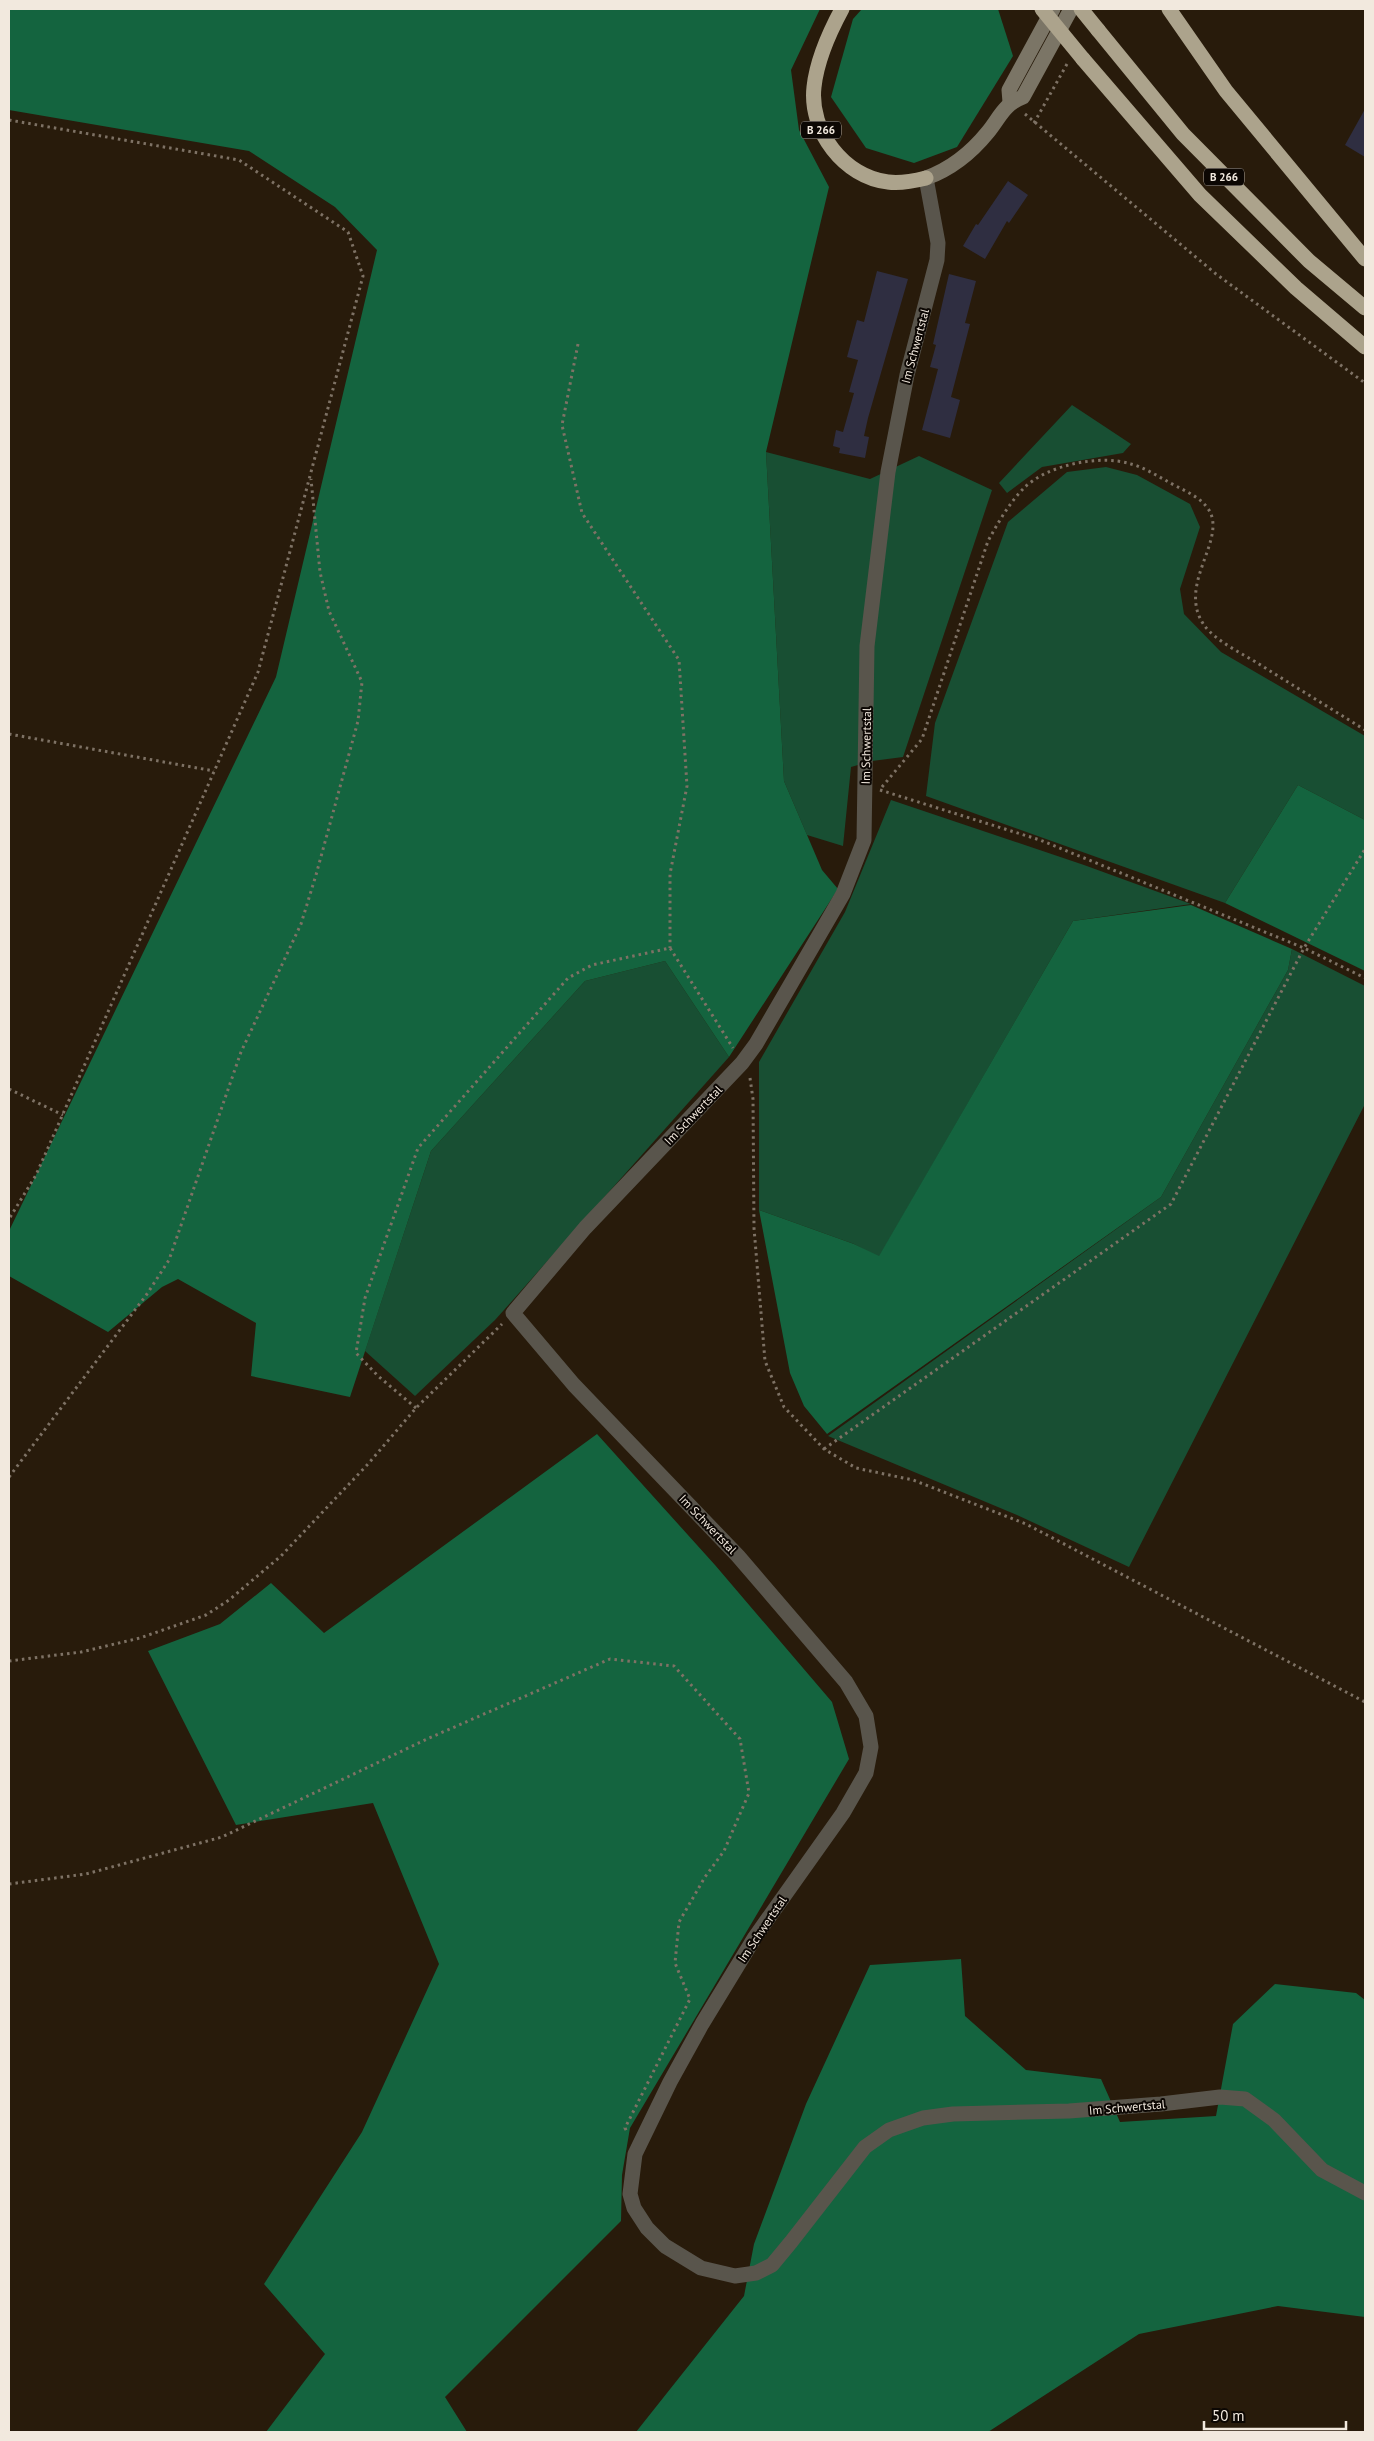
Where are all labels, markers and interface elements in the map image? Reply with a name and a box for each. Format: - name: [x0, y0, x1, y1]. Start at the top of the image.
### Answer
- road number: B 266: [801, 122, 841, 138]
- road number: B 266: [1204, 168, 1244, 186]
- street label: Im Schwertstal: [898, 307, 932, 385]
- street label: Im Schwertstal: [858, 707, 874, 784]
- street label: Im Schwertstal: [661, 1082, 725, 1148]
- street label: Im Schwertstal: [676, 1491, 740, 1557]
- street label: Im Schwertstal: [734, 1893, 790, 1965]
- street label: Im Schwertstal: [1088, 2096, 1166, 2118]
- scale bar: [1204, 2398, 1346, 2430]
- text: 50 m: [1212, 2406, 1245, 2425]

